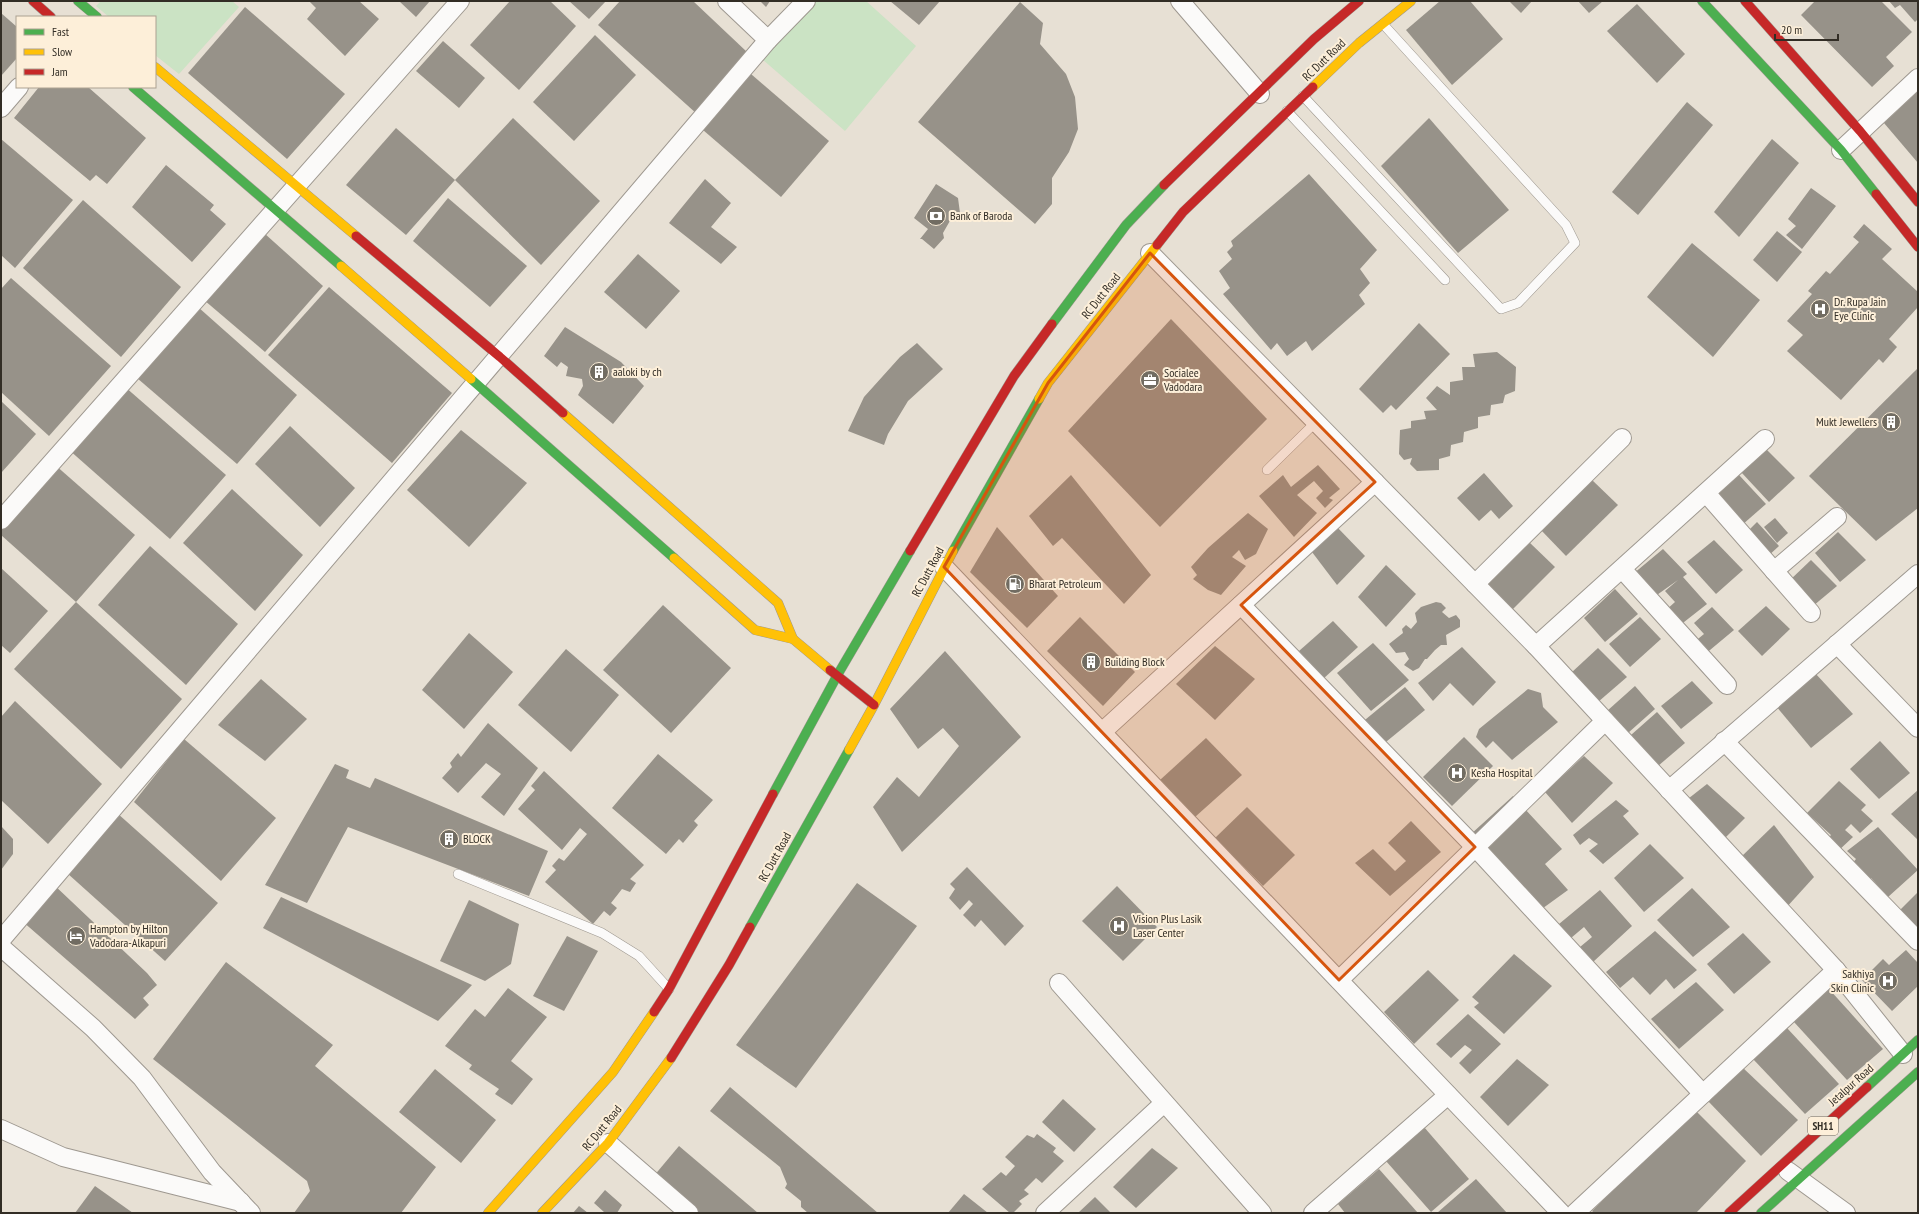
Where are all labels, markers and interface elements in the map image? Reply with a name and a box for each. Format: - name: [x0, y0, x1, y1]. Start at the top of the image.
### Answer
- legend: [16, 16, 156, 88]
- scale bar: [1775, 16, 1838, 42]
- text: 20 m: [1781, 22, 1802, 37]
- text: Fast: [52, 24, 70, 39]
- street label: RC Dutt Road: [1299, 35, 1348, 84]
- text: Slow: [52, 44, 73, 59]
- text: Jam: [51, 64, 68, 79]
- bank icon: Bank of Baroda: [925, 205, 947, 227]
- place label: Bank of Baroda: [950, 208, 1012, 223]
- street label: RC Dutt Road: [1078, 270, 1123, 322]
- place label: Dr. Rupa Jain Eye Clinic: [1834, 294, 1886, 323]
- hospital icon: Dr. Rupa Jain Eye Clinic: [1809, 298, 1831, 320]
- building icon: aaloki by ch: [588, 361, 610, 383]
- place label: aaloki by ch: [613, 364, 662, 379]
- place label: Socialee Vadodara: [1163, 365, 1203, 394]
- office icon: Socialee Vadodara: [1139, 369, 1161, 391]
- building icon: Mukt Jewellers: [1880, 411, 1902, 433]
- place label: Mukt Jewellers: [1816, 414, 1877, 429]
- street label: RC Dutt Road: [908, 544, 947, 599]
- fuel station icon: Bharat Petroleum: [1004, 573, 1026, 595]
- place label: Bharat Petroleum: [1029, 576, 1101, 591]
- building icon: Building Block: [1080, 651, 1102, 673]
- place label: Building Block: [1105, 654, 1165, 669]
- hospital icon: Kesha Hospital: [1446, 762, 1468, 784]
- place label: Kesha Hospital: [1471, 765, 1533, 780]
- building icon: BLOCK: [438, 828, 460, 850]
- street label: RC Dutt Road: [755, 829, 794, 884]
- place label: BLOCK: [463, 831, 491, 846]
- place label: Vision Plus Lasik Laser Center: [1132, 911, 1202, 940]
- hospital icon: Vision Plus Lasik Laser Center: [1108, 915, 1130, 937]
- place label: Hampton by Hilton Vadodara-Alkapuri: [89, 921, 168, 950]
- hotel icon: Hampton by Hilton Vadodara-Alkapuri: [65, 925, 87, 947]
- place label: Sakhiya Skin Clinic: [1831, 966, 1875, 995]
- hospital icon: Sakhiya Skin Clinic: [1877, 970, 1899, 992]
- street label: Jetalpur Road: [1824, 1060, 1876, 1109]
- street label: RC Dutt Road: [579, 1102, 625, 1153]
- road number: SH11: [1808, 1117, 1838, 1135]

